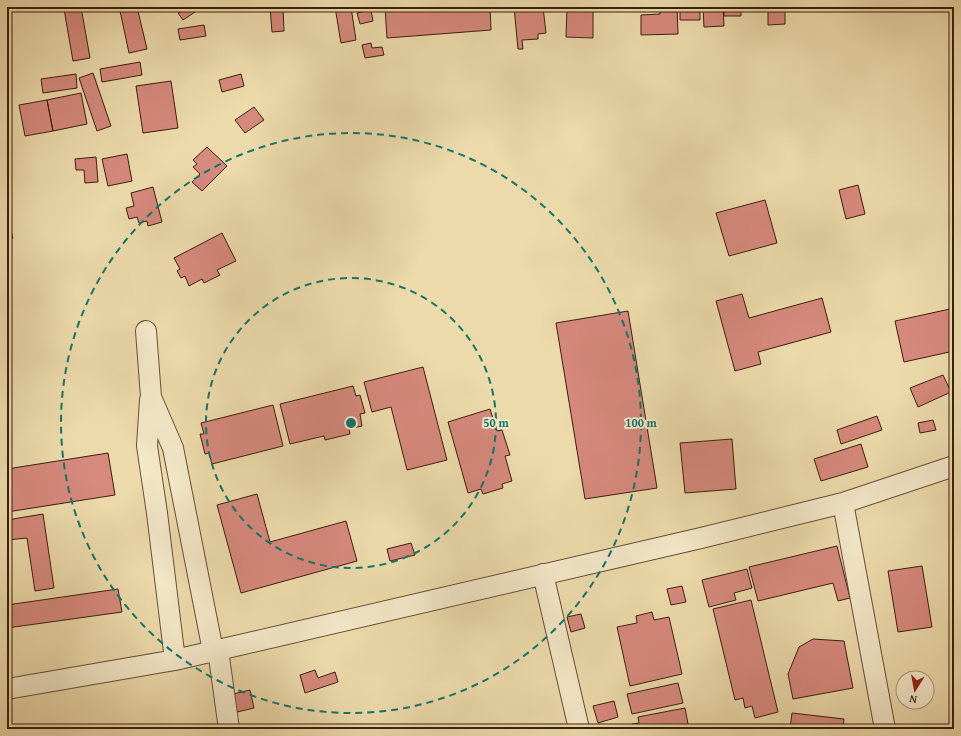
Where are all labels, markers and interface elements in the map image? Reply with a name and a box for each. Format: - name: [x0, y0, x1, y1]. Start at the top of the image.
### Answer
- text: 50 m: [483, 414, 509, 431]
- text: 100 m: [625, 414, 658, 431]
- centre of rings: [344, 416, 358, 430]
- north arrow: [895, 670, 935, 710]
- text: N: [907, 691, 918, 708]

